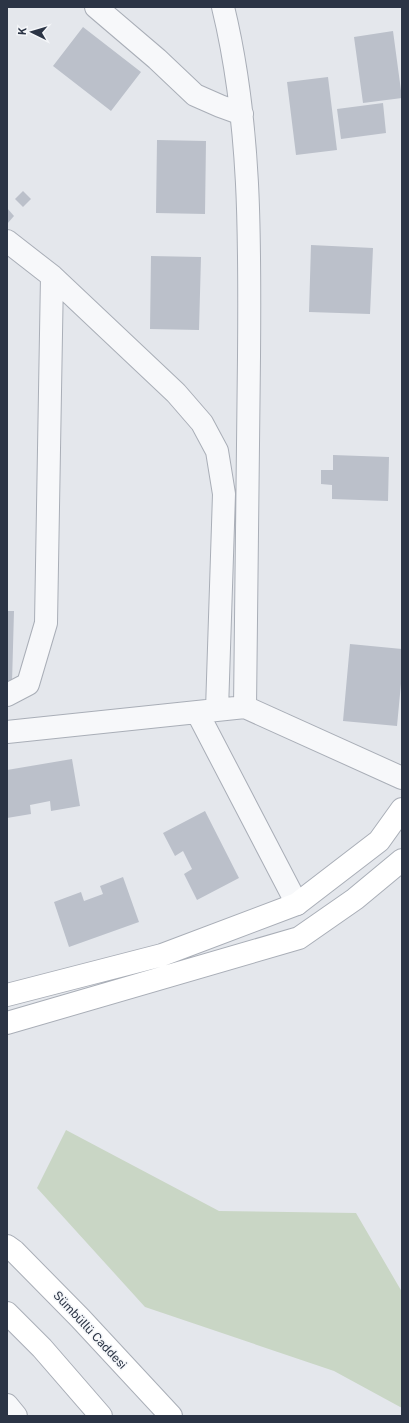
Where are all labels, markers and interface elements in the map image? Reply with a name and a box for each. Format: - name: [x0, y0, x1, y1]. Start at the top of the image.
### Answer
- north arrow: [12, 12, 52, 52]
- text: K: [16, 27, 28, 36]
- street label: Sümbüllü Caddesi: [50, 1288, 130, 1372]

